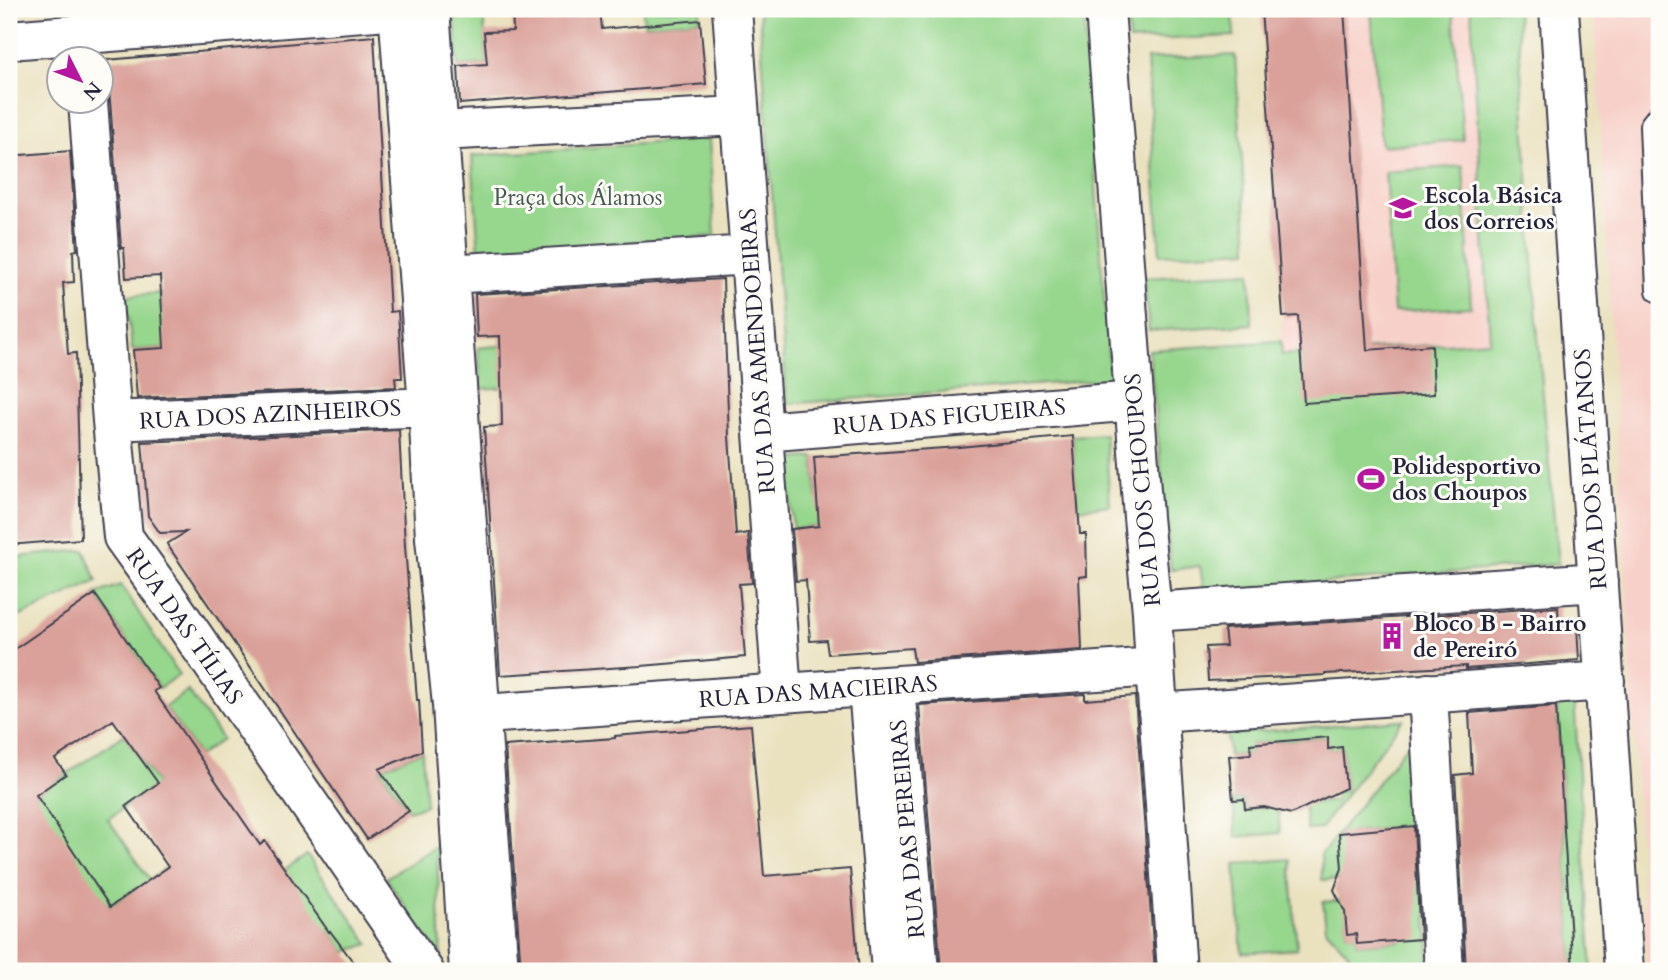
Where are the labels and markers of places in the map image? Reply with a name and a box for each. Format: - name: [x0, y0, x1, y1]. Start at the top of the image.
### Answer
- place label: Escola Básica dos Correios: [1424, 180, 1563, 237]
- school or university icon: Escola Básica dos Correios: [1388, 193, 1418, 223]
- place label: Polidesportivo dos Choupos: [1392, 451, 1541, 508]
- sports icon: Polidesportivo dos Choupos: [1356, 464, 1386, 494]
- place label: Bloco B - Bairro de Pereiró: [1413, 608, 1586, 665]
- building icon: Bloco B - Bairro de Pereiró: [1377, 621, 1407, 651]

